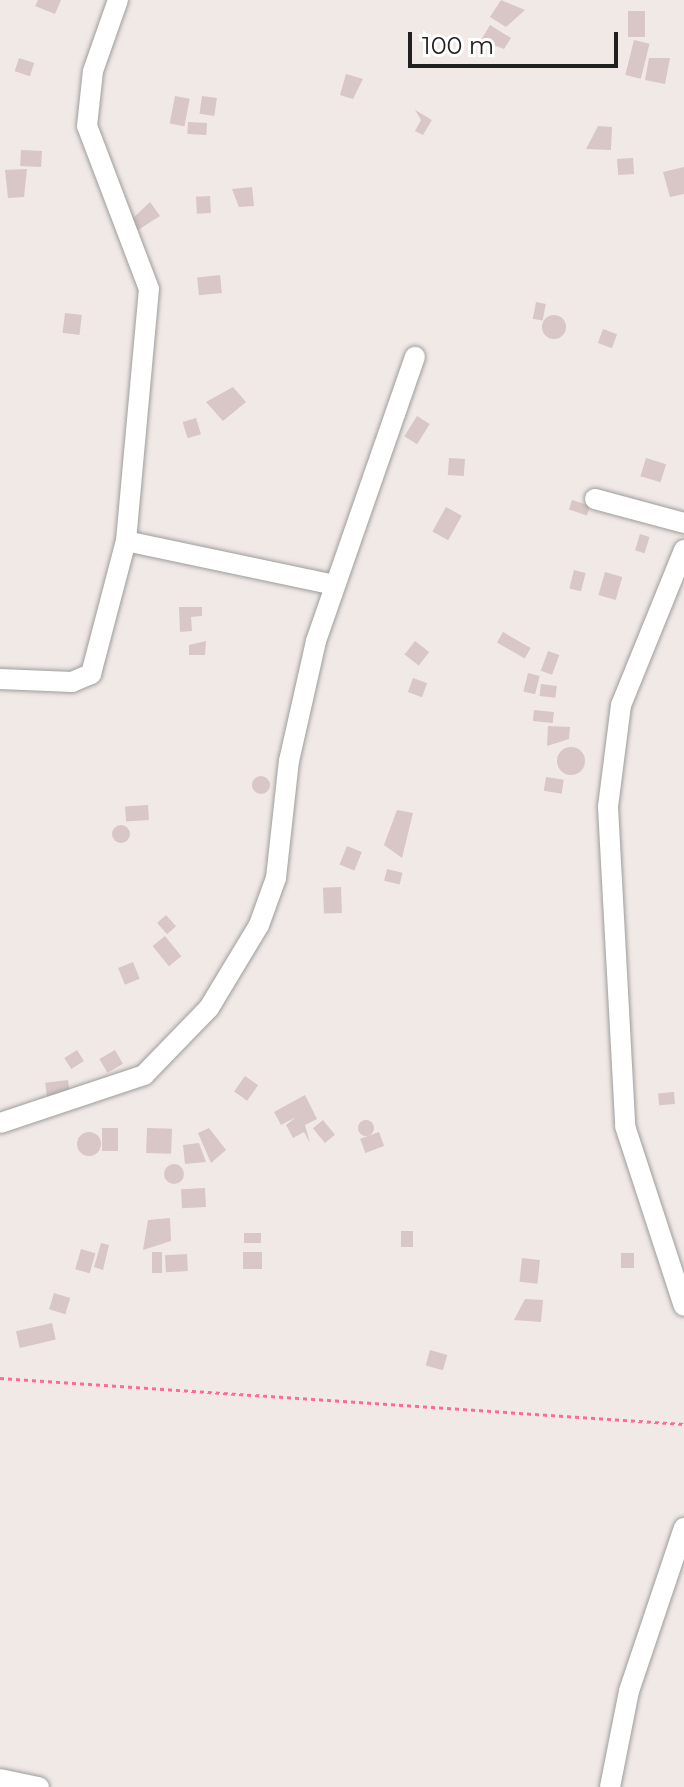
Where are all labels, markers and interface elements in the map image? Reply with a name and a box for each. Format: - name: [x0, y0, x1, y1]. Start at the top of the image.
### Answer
- scale bar: [412, 16, 622, 66]
- text: 100 m: [422, 31, 494, 60]

